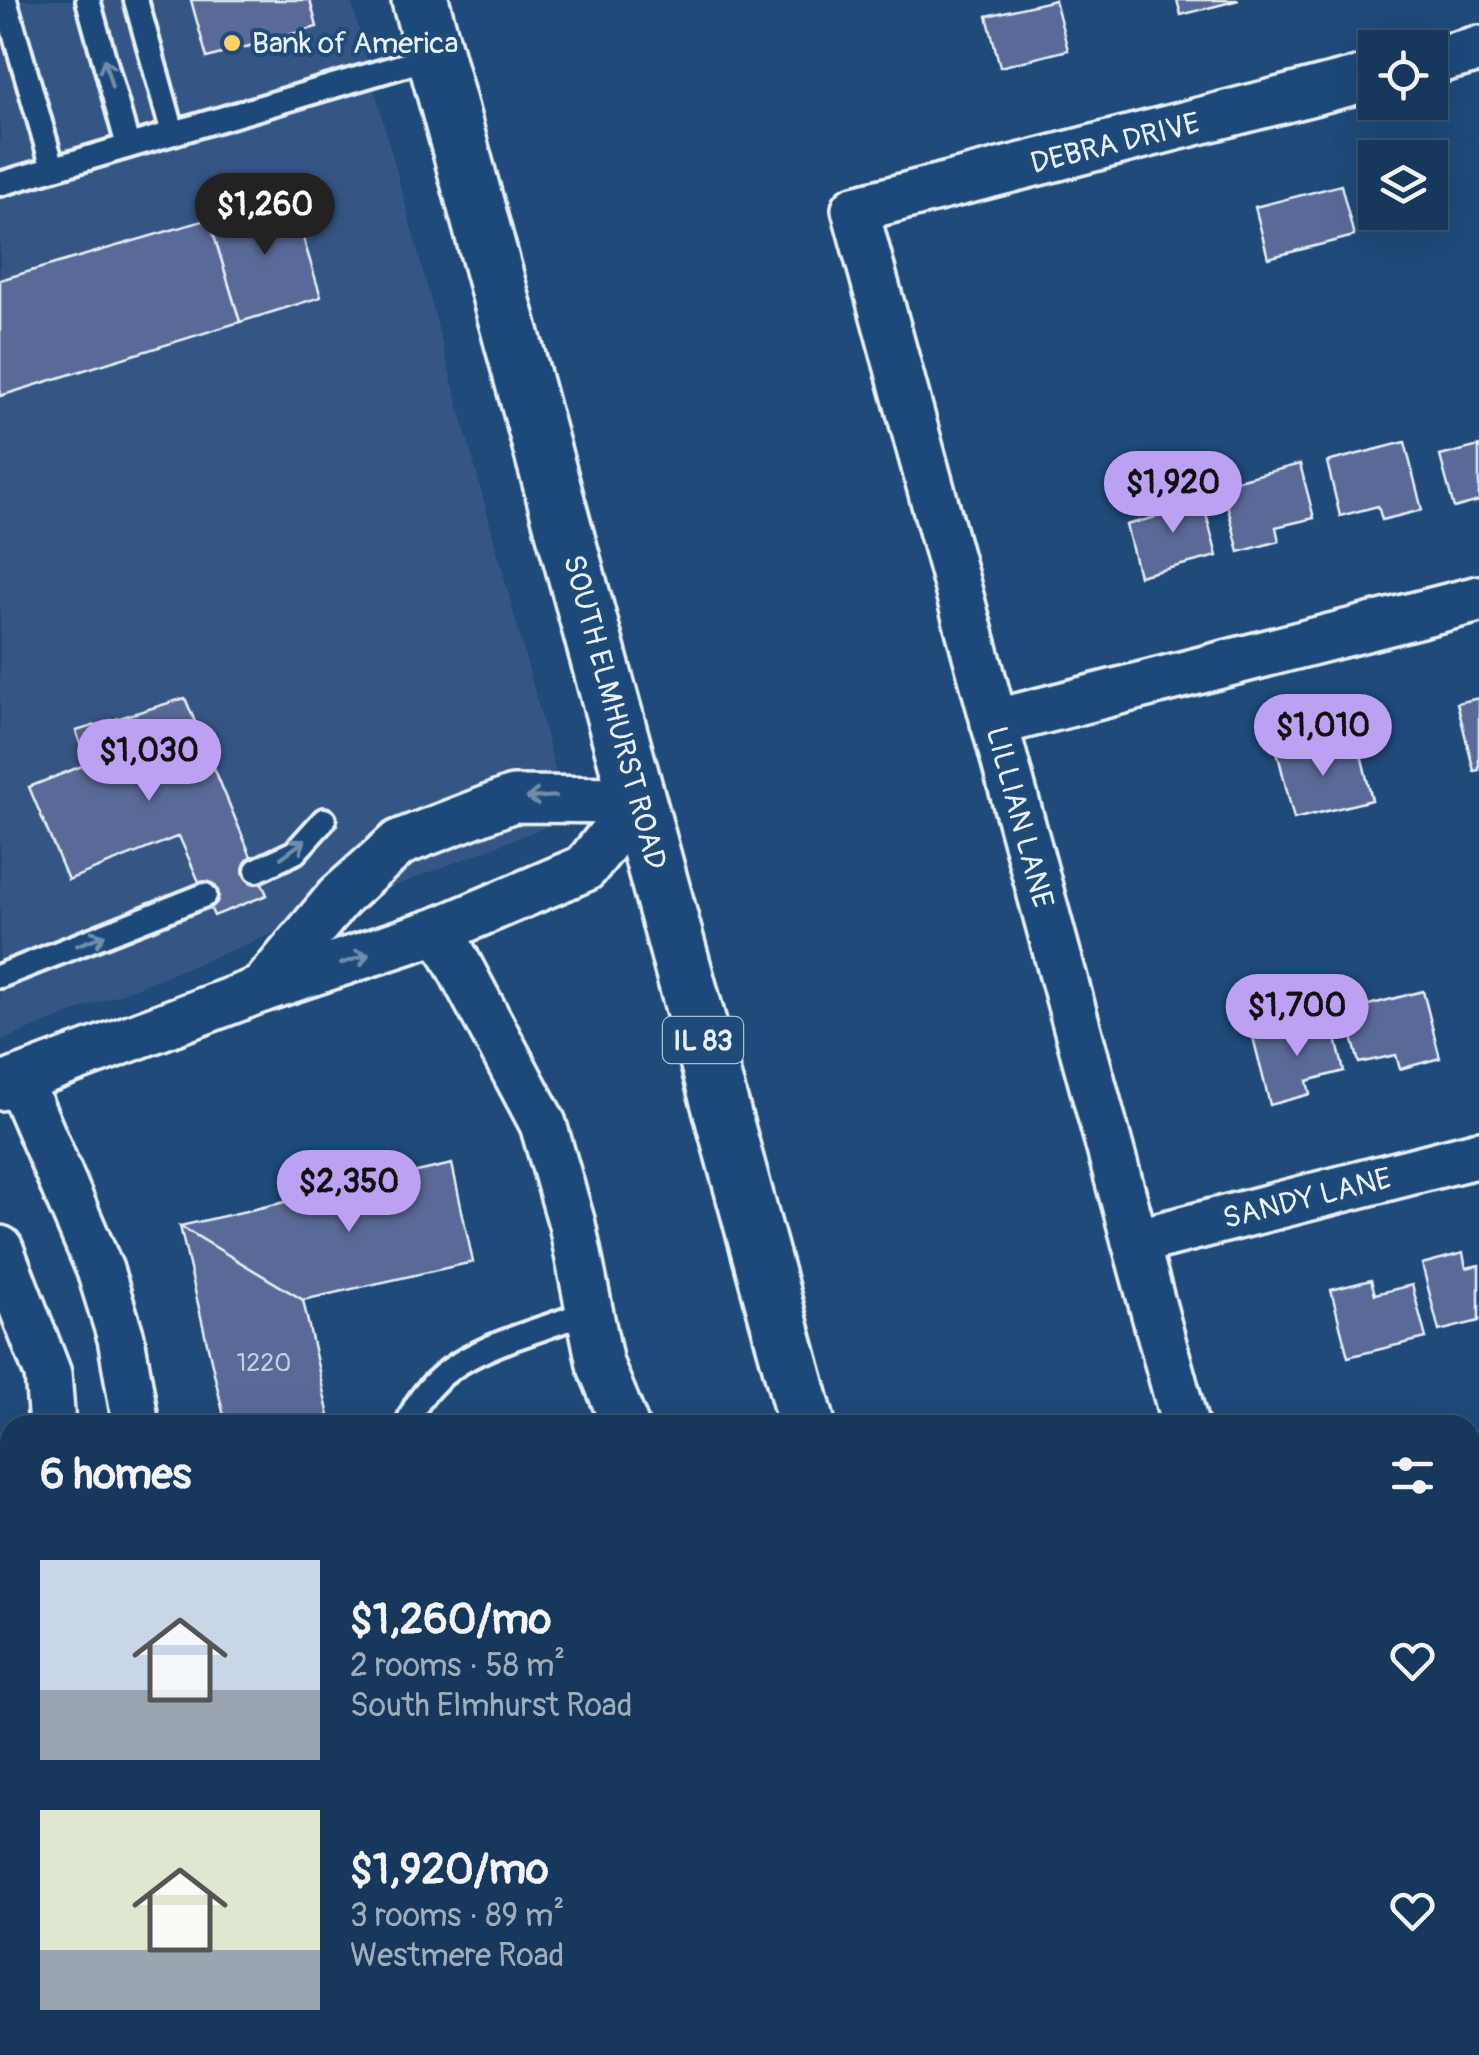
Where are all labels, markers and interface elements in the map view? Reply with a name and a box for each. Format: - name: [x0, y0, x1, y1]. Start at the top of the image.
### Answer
- place label: Bank of America: [252, 25, 458, 62]
- map controls: [1358, 30, 1448, 230]
- button: locate: [1358, 30, 1448, 120]
- marker: Bank of America: [221, 32, 243, 54]
- one-way arrow: [98, 58, 116, 89]
- street label: DEBRA DRIVE: [1027, 105, 1204, 182]
- button: layers: [1358, 140, 1448, 230]
- pin: $1,260: [184, 173, 346, 258]
- text: $1,260: [217, 185, 313, 225]
- pin: $1,920: [1092, 451, 1254, 536]
- text: $1,920: [1126, 463, 1220, 503]
- street label: SOUTH ELMHURST ROAD: [555, 551, 674, 874]
- pin: $1,010: [1242, 694, 1404, 779]
- text: $1,010: [1276, 706, 1370, 746]
- pin: $1,030: [68, 719, 230, 804]
- street label: LILLIAN LANE: [978, 722, 1061, 912]
- text: $1,030: [99, 731, 199, 771]
- one-way arrow: [526, 788, 558, 807]
- one-way arrow: [279, 839, 307, 860]
- one-way arrow: [75, 930, 106, 948]
- one-way arrow: [339, 948, 370, 966]
- pin: $1,700: [1216, 974, 1378, 1059]
- text: $1,700: [1248, 986, 1346, 1026]
- road number: IL 83: [663, 1017, 743, 1063]
- pin: $2,350: [268, 1150, 430, 1235]
- street label: SANDY LANE: [1219, 1160, 1395, 1237]
- text: $2,350: [299, 1162, 399, 1202]
- house number: 1220: [237, 1348, 291, 1379]
- icon: filters: [1385, 1448, 1440, 1503]
- text: 6 homes: [40, 1449, 191, 1501]
- text: $1,260/mo: [350, 1594, 551, 1646]
- icon: home: [120, 1600, 240, 1720]
- icon: heart: [1385, 1633, 1440, 1688]
- text: 2 rooms · 58 m²: [350, 1646, 565, 1686]
- text: South Elmhurst Road: [350, 1686, 632, 1726]
- text: $1,920/mo: [350, 1844, 549, 1896]
- icon: home: [120, 1850, 240, 1970]
- icon: heart: [1385, 1883, 1440, 1938]
- text: 3 rooms · 89 m²: [350, 1896, 564, 1936]
- text: Westmere Road: [350, 1936, 564, 1976]

